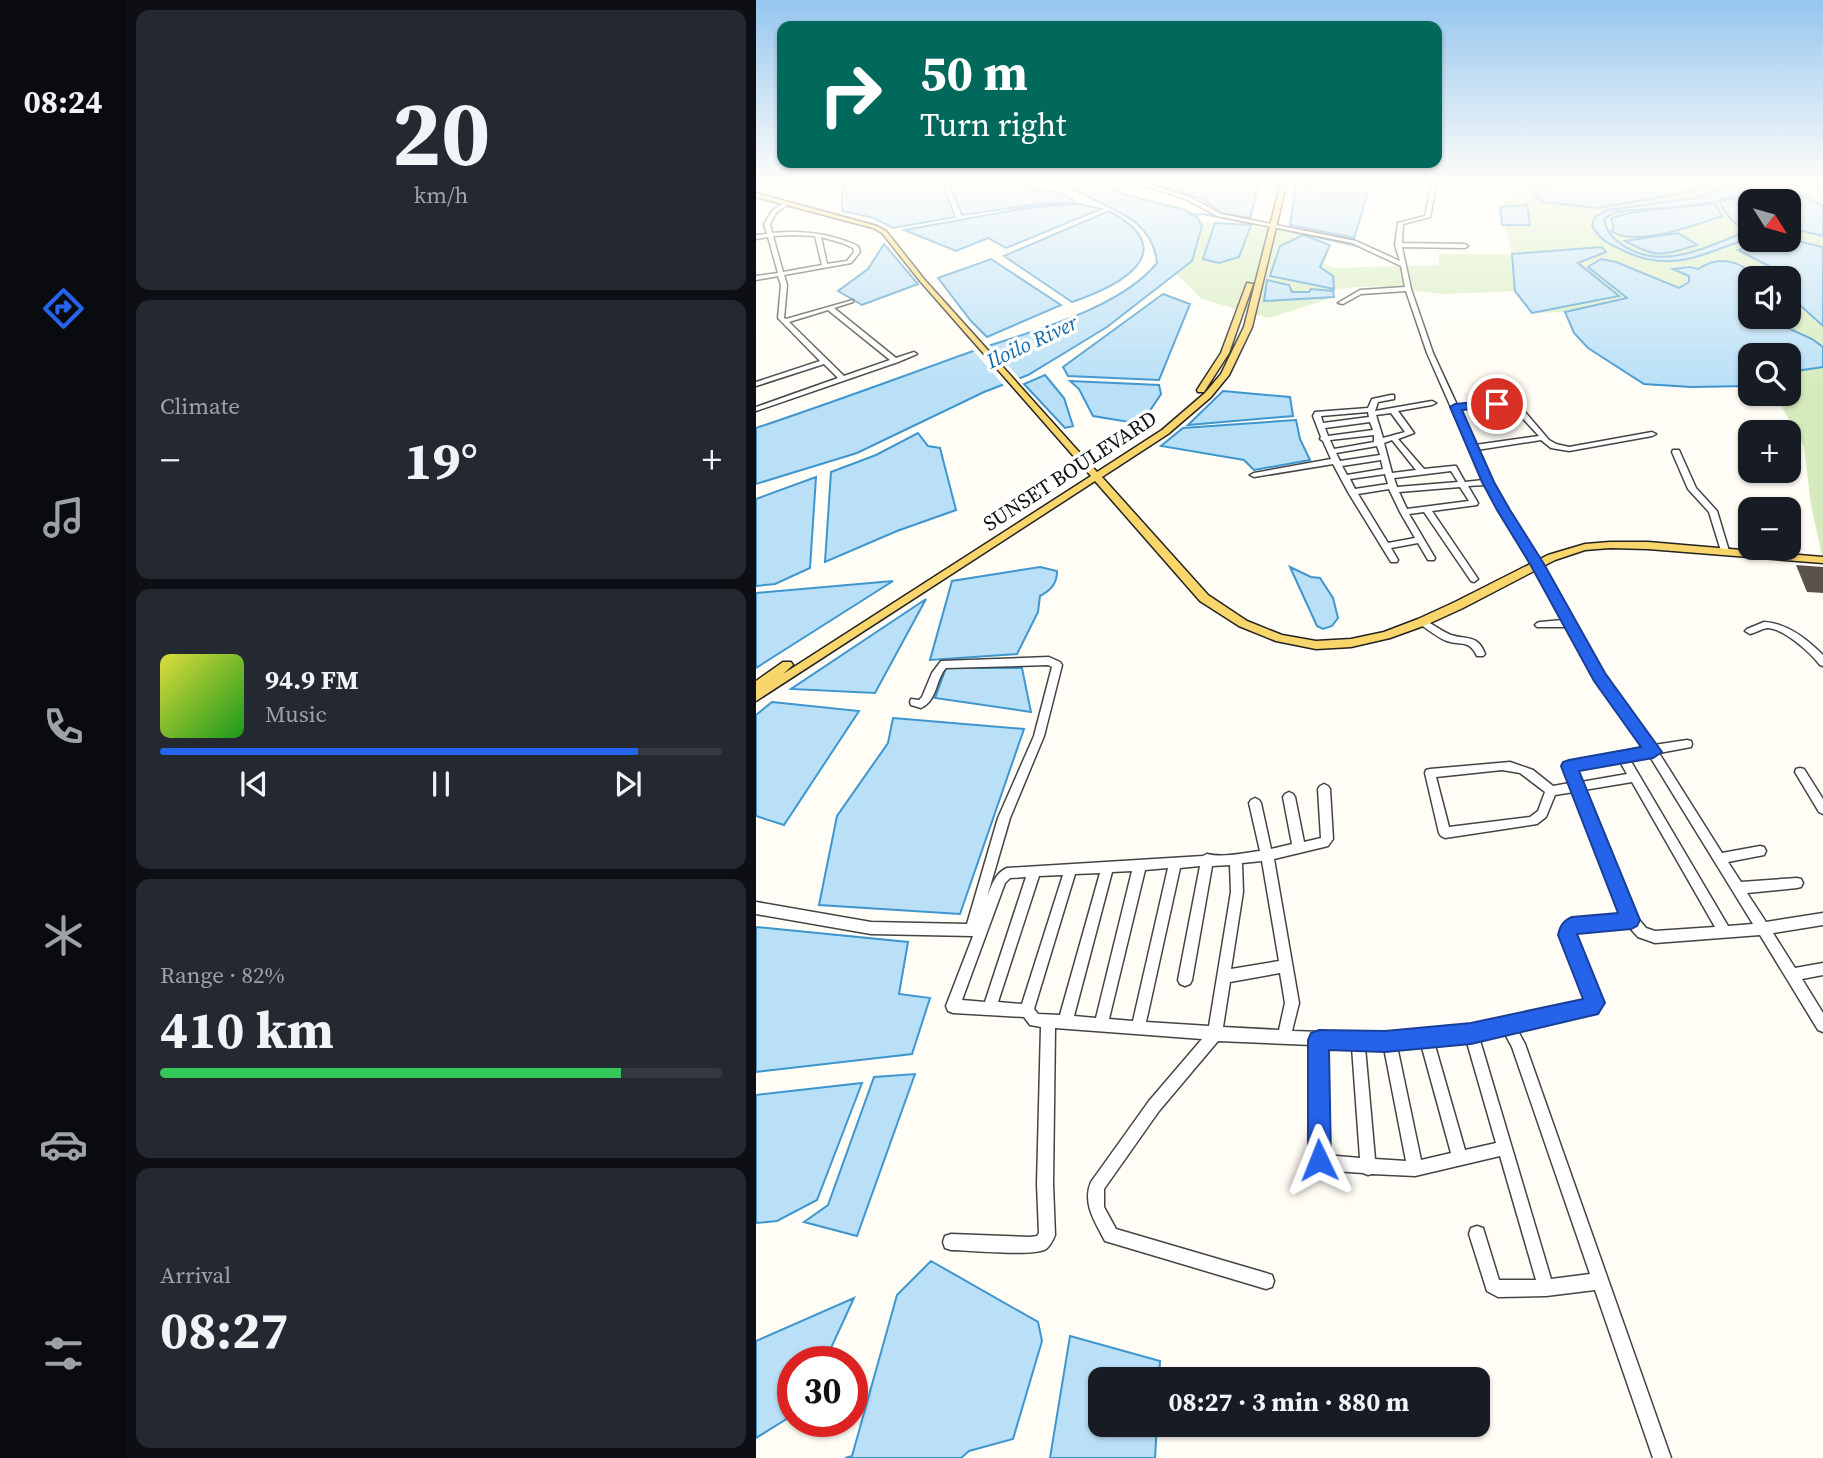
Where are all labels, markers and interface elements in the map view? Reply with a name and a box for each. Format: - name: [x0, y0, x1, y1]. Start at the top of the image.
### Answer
- text: 50 m: [920, 39, 1028, 106]
- icon: right: [805, 49, 896, 140]
- text: 20: [392, 71, 490, 195]
- text: 08:24: [24, 80, 102, 124]
- text: Turn right: [920, 103, 1066, 147]
- text: km/h: [414, 179, 468, 211]
- north arrow: [1738, 189, 1801, 252]
- map controls: [1738, 189, 1801, 560]
- button: sound: [1738, 266, 1801, 329]
- icon: directions: [39, 284, 88, 333]
- water label: Iloilo River: [981, 308, 1083, 376]
- button: search: [1738, 343, 1801, 406]
- pin: [1467, 374, 1527, 434]
- icon: arrive: [1478, 385, 1516, 423]
- text: Climate: [160, 390, 240, 422]
- street label: SUNSET BOULEVARD: [977, 404, 1162, 538]
- button: +: [1738, 420, 1801, 483]
- text: 19°: [404, 425, 478, 496]
- text: −: [160, 434, 180, 486]
- text: +: [702, 434, 722, 486]
- icon: music: [39, 493, 88, 542]
- button: −: [1738, 497, 1801, 560]
- text: 94.9 FM: [265, 662, 359, 698]
- text: Music: [265, 698, 327, 730]
- icon: phone: [39, 702, 88, 751]
- icon: previous: [235, 765, 273, 803]
- icon: pause: [422, 765, 460, 803]
- icon: next: [609, 765, 647, 803]
- icon: climate: [39, 911, 88, 960]
- text: Range · 82%: [160, 959, 285, 991]
- text: 410 km: [160, 994, 334, 1065]
- icon: car: [39, 1120, 88, 1169]
- position arrow: [1282, 1123, 1356, 1197]
- text: Arrival: [160, 1259, 231, 1291]
- text: 08:27: [160, 1294, 288, 1365]
- icon: filters: [39, 1329, 88, 1378]
- speed limit sign: 30: [777, 1346, 868, 1437]
- text: 08:27 · 3 min · 880 m: [1169, 1384, 1409, 1420]

